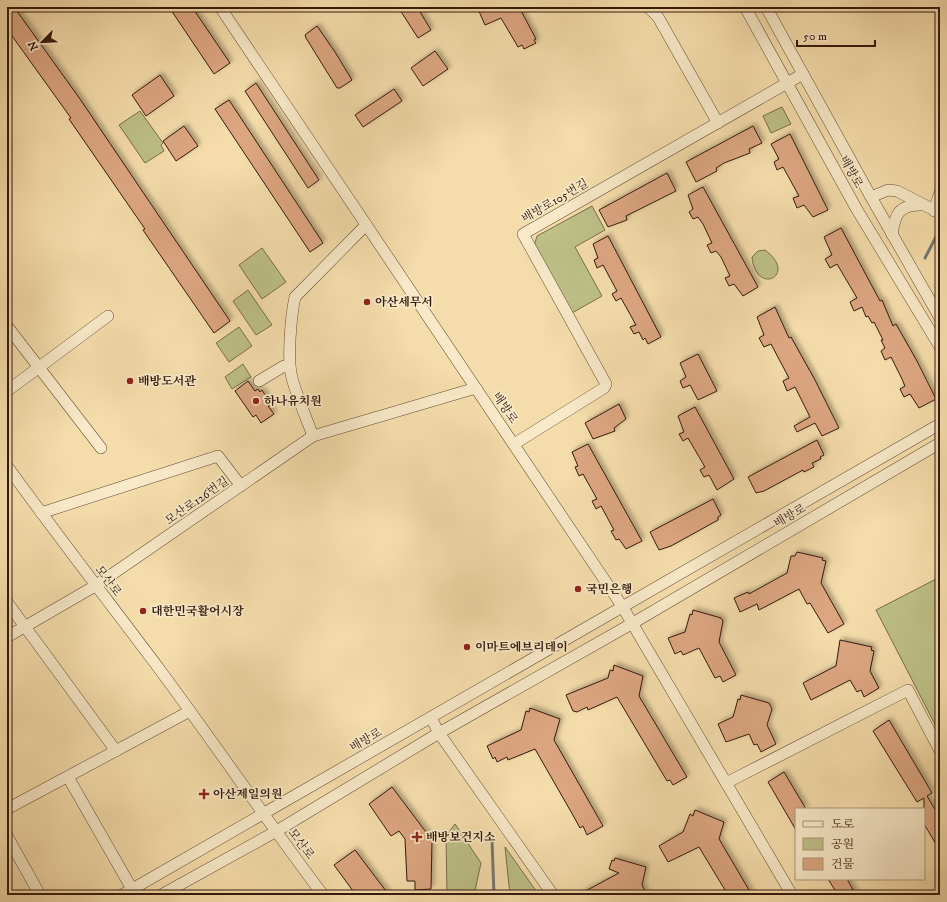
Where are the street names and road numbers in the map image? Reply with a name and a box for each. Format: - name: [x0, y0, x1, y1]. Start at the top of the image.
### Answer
- street label: 배방로: [836, 153, 866, 191]
- street label: 배방로105번길: [519, 176, 591, 226]
- street label: 배방로: [489, 389, 521, 427]
- street label: 모산로126번길: [162, 473, 232, 529]
- street label: 배방로: [771, 501, 809, 531]
- street label: 모산로: [92, 563, 125, 600]
- street label: 배방로: [347, 725, 385, 755]
- street label: 모산로: [285, 826, 318, 863]

